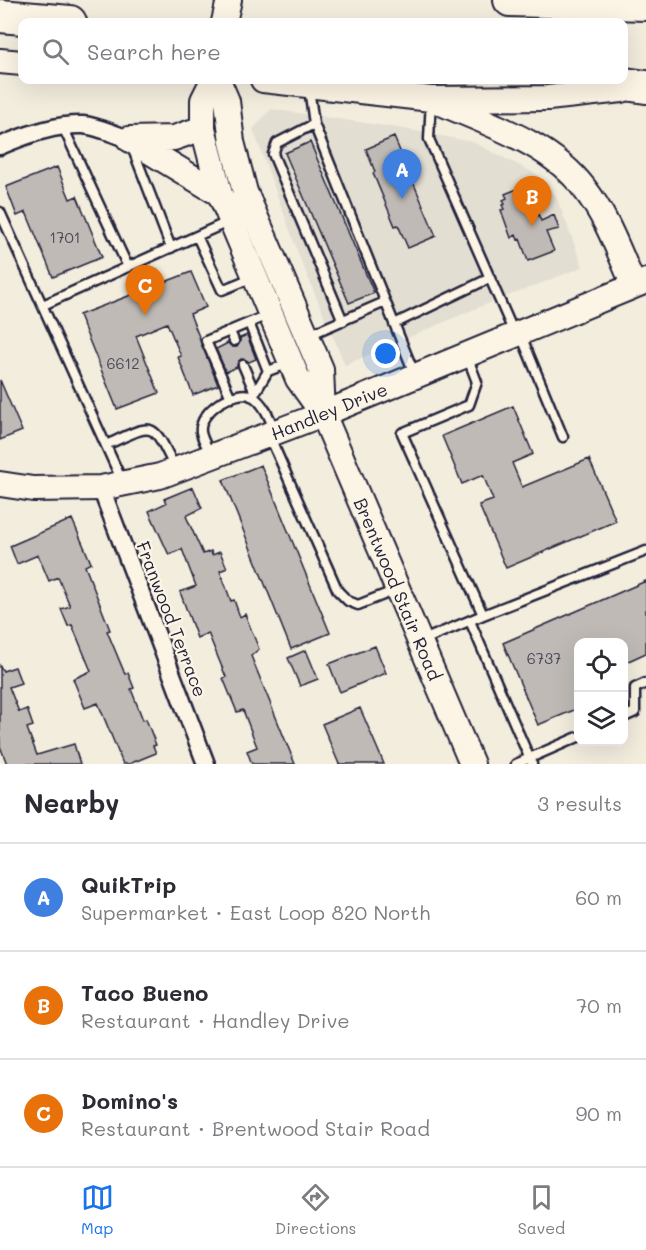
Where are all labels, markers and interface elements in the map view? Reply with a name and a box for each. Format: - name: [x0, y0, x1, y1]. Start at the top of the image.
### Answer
- search box: [18, 18, 628, 84]
- icon: search: [39, 35, 72, 68]
- text: Search here: [87, 37, 221, 66]
- pin: A: [382, 150, 422, 199]
- pin: B: [512, 176, 552, 226]
- house number: 1701: [49, 227, 81, 247]
- pin: C: [126, 266, 164, 315]
- your location: [371, 339, 400, 368]
- house number: 6612: [106, 353, 140, 373]
- street label: Handley Drive: [267, 377, 391, 445]
- street label: Brentwood Stair Road: [349, 494, 447, 684]
- street label: Franwood Terrace: [131, 538, 213, 700]
- map controls: [574, 638, 628, 746]
- button: locate: [574, 638, 628, 692]
- house number: 6737: [527, 648, 561, 668]
- button: layers: [574, 692, 628, 746]
- text: Nearby: [24, 786, 119, 820]
- text: 3 results: [537, 790, 622, 816]
- text: QuikTrip: [81, 870, 176, 899]
- text: A: [37, 884, 50, 910]
- text: 60 m: [575, 884, 622, 910]
- text: Supermarket · East Loop 820 North: [81, 899, 430, 925]
- text: Taco Bueno: [81, 978, 208, 1007]
- text: B: [37, 992, 50, 1018]
- text: 70 m: [576, 992, 622, 1018]
- text: Restaurant · Handley Drive: [81, 1007, 350, 1033]
- text: Domino's: [81, 1086, 178, 1115]
- text: C: [36, 1100, 51, 1126]
- text: 90 m: [576, 1100, 622, 1126]
- text: Restaurant · Brentwood Stair Road: [81, 1115, 430, 1141]
- tab: Map: [81, 1181, 114, 1238]
- tab: Directions: [275, 1181, 356, 1238]
- tab: Saved: [518, 1181, 565, 1238]

